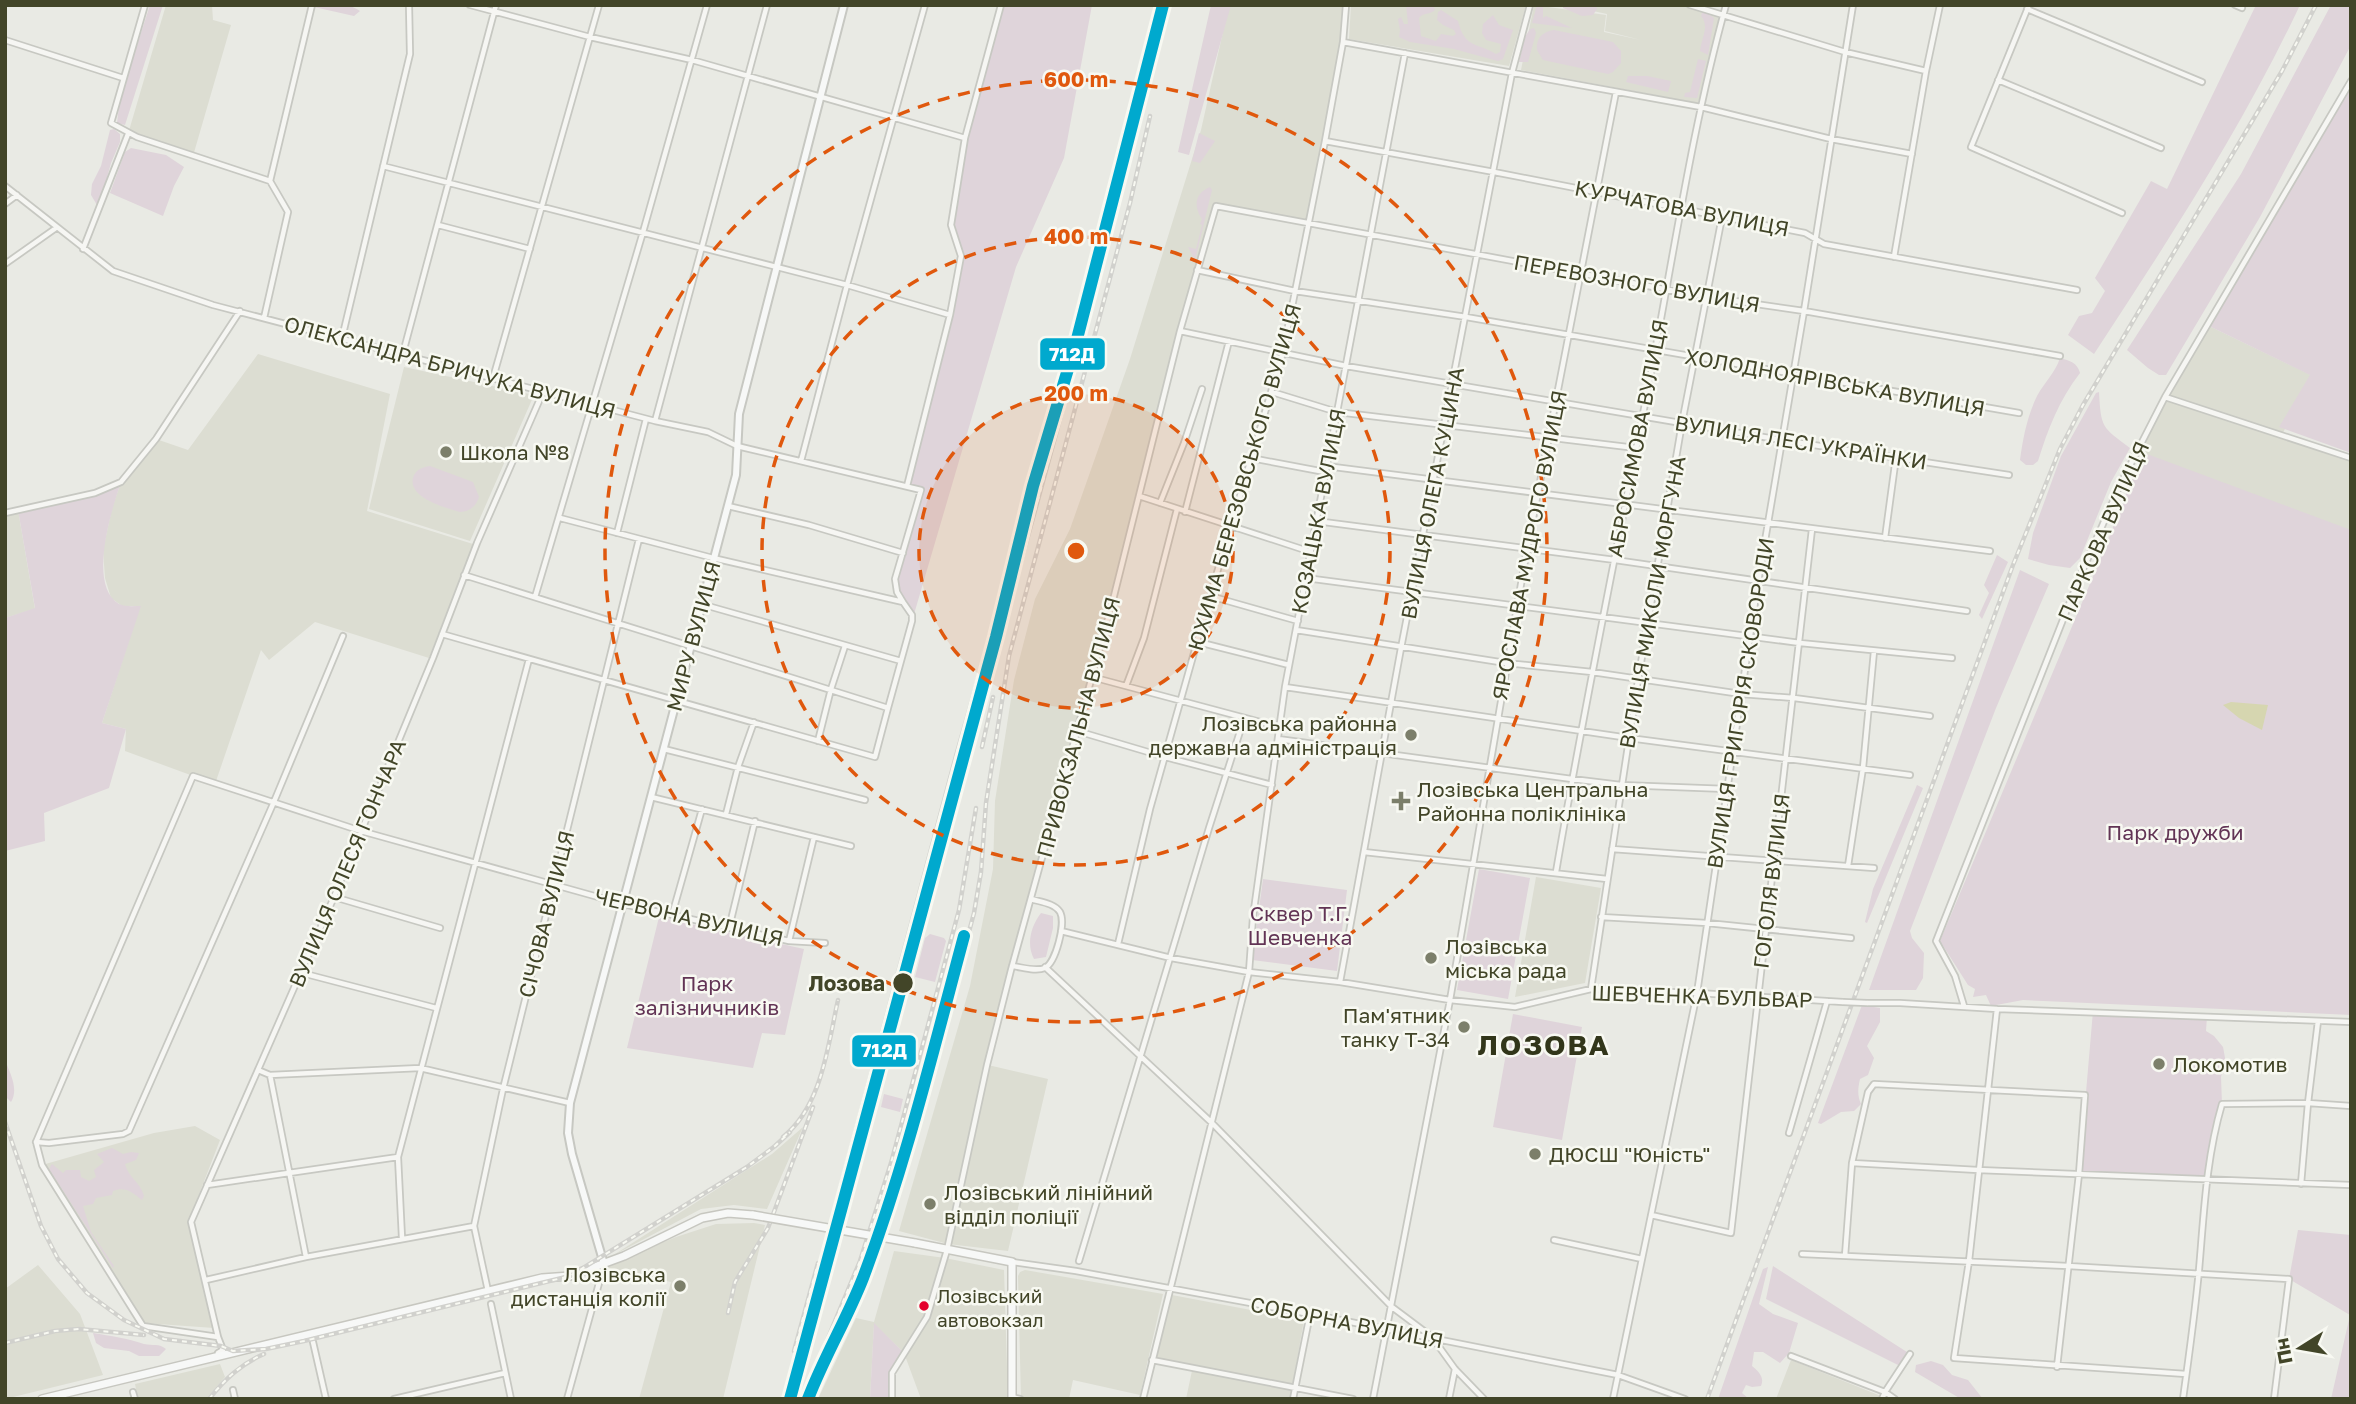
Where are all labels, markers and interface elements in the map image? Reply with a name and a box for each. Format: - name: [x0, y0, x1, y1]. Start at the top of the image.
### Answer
- text: 600 m: [1044, 66, 1108, 92]
- street label: КУРЧАТОВА ВУЛИЦЯ: [1573, 174, 1791, 242]
- text: 400 m: [1044, 223, 1108, 249]
- street label: ПЕРЕВОЗНОГО ВУЛИЦЯ: [1512, 249, 1762, 317]
- street label: ЮХИМА БЕРЕЗОВСЬКОГО ВУЛИЦЯ: [1182, 300, 1306, 654]
- street label: ОЛЕКСАНДРА БРИЧУКА ВУЛИЦЯ: [281, 310, 619, 424]
- street label: АБРОСИМОВА ВУЛИЦЯ: [1601, 317, 1673, 559]
- line badge: 712Д: [1039, 337, 1106, 371]
- text: 712Д: [1049, 342, 1095, 365]
- street label: ХОЛОДНОЯРІВСЬКА ВУЛИЦЯ: [1683, 343, 1987, 421]
- street label: ВУЛИЦЯ ОЛЕГА КУЦИНА: [1395, 365, 1469, 621]
- text: 200 m: [1044, 380, 1108, 406]
- street label: ЯРОСЛАВА МУДРОГО ВУЛИЦЯ: [1486, 388, 1572, 702]
- street label: КОЗАЦЬКА ВУЛИЦЯ: [1285, 406, 1351, 616]
- street label: ВУЛИЦЯ ЛЕСІ УКРАЇНКИ: [1673, 409, 1929, 475]
- street label: ПАРКОВА ВУЛИЦЯ: [2052, 437, 2154, 625]
- place label: Школа №8: [460, 439, 570, 465]
- marker: Школа №8: [438, 444, 454, 460]
- street label: ВУЛИЦЯ МИКОЛИ МОРГУНА: [1613, 454, 1691, 750]
- street label: ВУЛИЦЯ ГРИГОРІЯ СКОВОРОДИ: [1701, 536, 1779, 870]
- centre of rings: [1064, 539, 1088, 563]
- street label: МИРУ ВУЛИЦЯ: [660, 558, 726, 714]
- street label: ПРИВОКЗАЛЬНА ВУЛИЦЯ: [1031, 594, 1125, 860]
- place label: Лозівська районна державна адміністрація: [1148, 710, 1397, 760]
- marker: Лозівська районна державна адміністрація: [1403, 727, 1419, 743]
- street label: ВУЛИЦЯ ОЛЕСЯ ГОНЧАРА: [283, 735, 411, 991]
- place label: Лозівська Центральна Районна поліклініка: [1417, 776, 1648, 826]
- marker: Лозівська Центральна Районна поліклініка: [1391, 791, 1411, 811]
- street label: ГОГОЛЯ ВУЛИЦЯ: [1747, 792, 1795, 970]
- park label: Парк дружби: [2107, 819, 2243, 845]
- street label: СІЧОВА ВУЛИЦЯ: [513, 828, 579, 1000]
- street label: ЧЕРВОНА ВУЛИЦЯ: [592, 883, 786, 951]
- park label: Сквер Т.Г. Шевченка: [1248, 900, 1352, 950]
- place label: Лозівська міська рада: [1445, 933, 1567, 983]
- marker: Лозівська міська рада: [1423, 950, 1439, 966]
- park label: Парк залізничників: [635, 970, 779, 1020]
- place label: Лозова: [808, 970, 885, 996]
- marker: Лозова: [891, 971, 915, 995]
- street label: ШЕВЧЕНКА БУЛЬВАР: [1591, 979, 1813, 1013]
- place label: Пам'ятник танку Т-34: [1341, 1002, 1450, 1052]
- marker: Пам'ятник танку Т-34: [1456, 1019, 1472, 1035]
- district label: ЛОЗОВА: [1477, 1028, 1611, 1061]
- line badge: 712Д: [851, 1034, 917, 1068]
- text: 712Д: [861, 1038, 907, 1061]
- place label: Локомотив: [2173, 1051, 2287, 1077]
- marker: Локомотив: [2151, 1056, 2167, 1072]
- place label: ДЮСШ "Юність": [1549, 1141, 1710, 1167]
- marker: ДЮСШ "Юність": [1527, 1146, 1543, 1162]
- place label: Лозівський лінійний відділ поліції: [944, 1179, 1153, 1229]
- marker: Лозівський лінійний відділ поліції: [922, 1196, 938, 1212]
- place label: Лозівська дистанція колії: [511, 1261, 667, 1311]
- marker: Лозівська дистанція колії: [672, 1278, 688, 1294]
- place label: Лозівський автовокзал: [937, 1284, 1044, 1331]
- street label: СОБОРНА ВУЛИЦЯ: [1248, 1291, 1446, 1353]
- marker: Лозівський автовокзал: [917, 1299, 931, 1313]
- north arrow: [2265, 1313, 2335, 1383]
- text: Пн: [2269, 1336, 2297, 1366]

